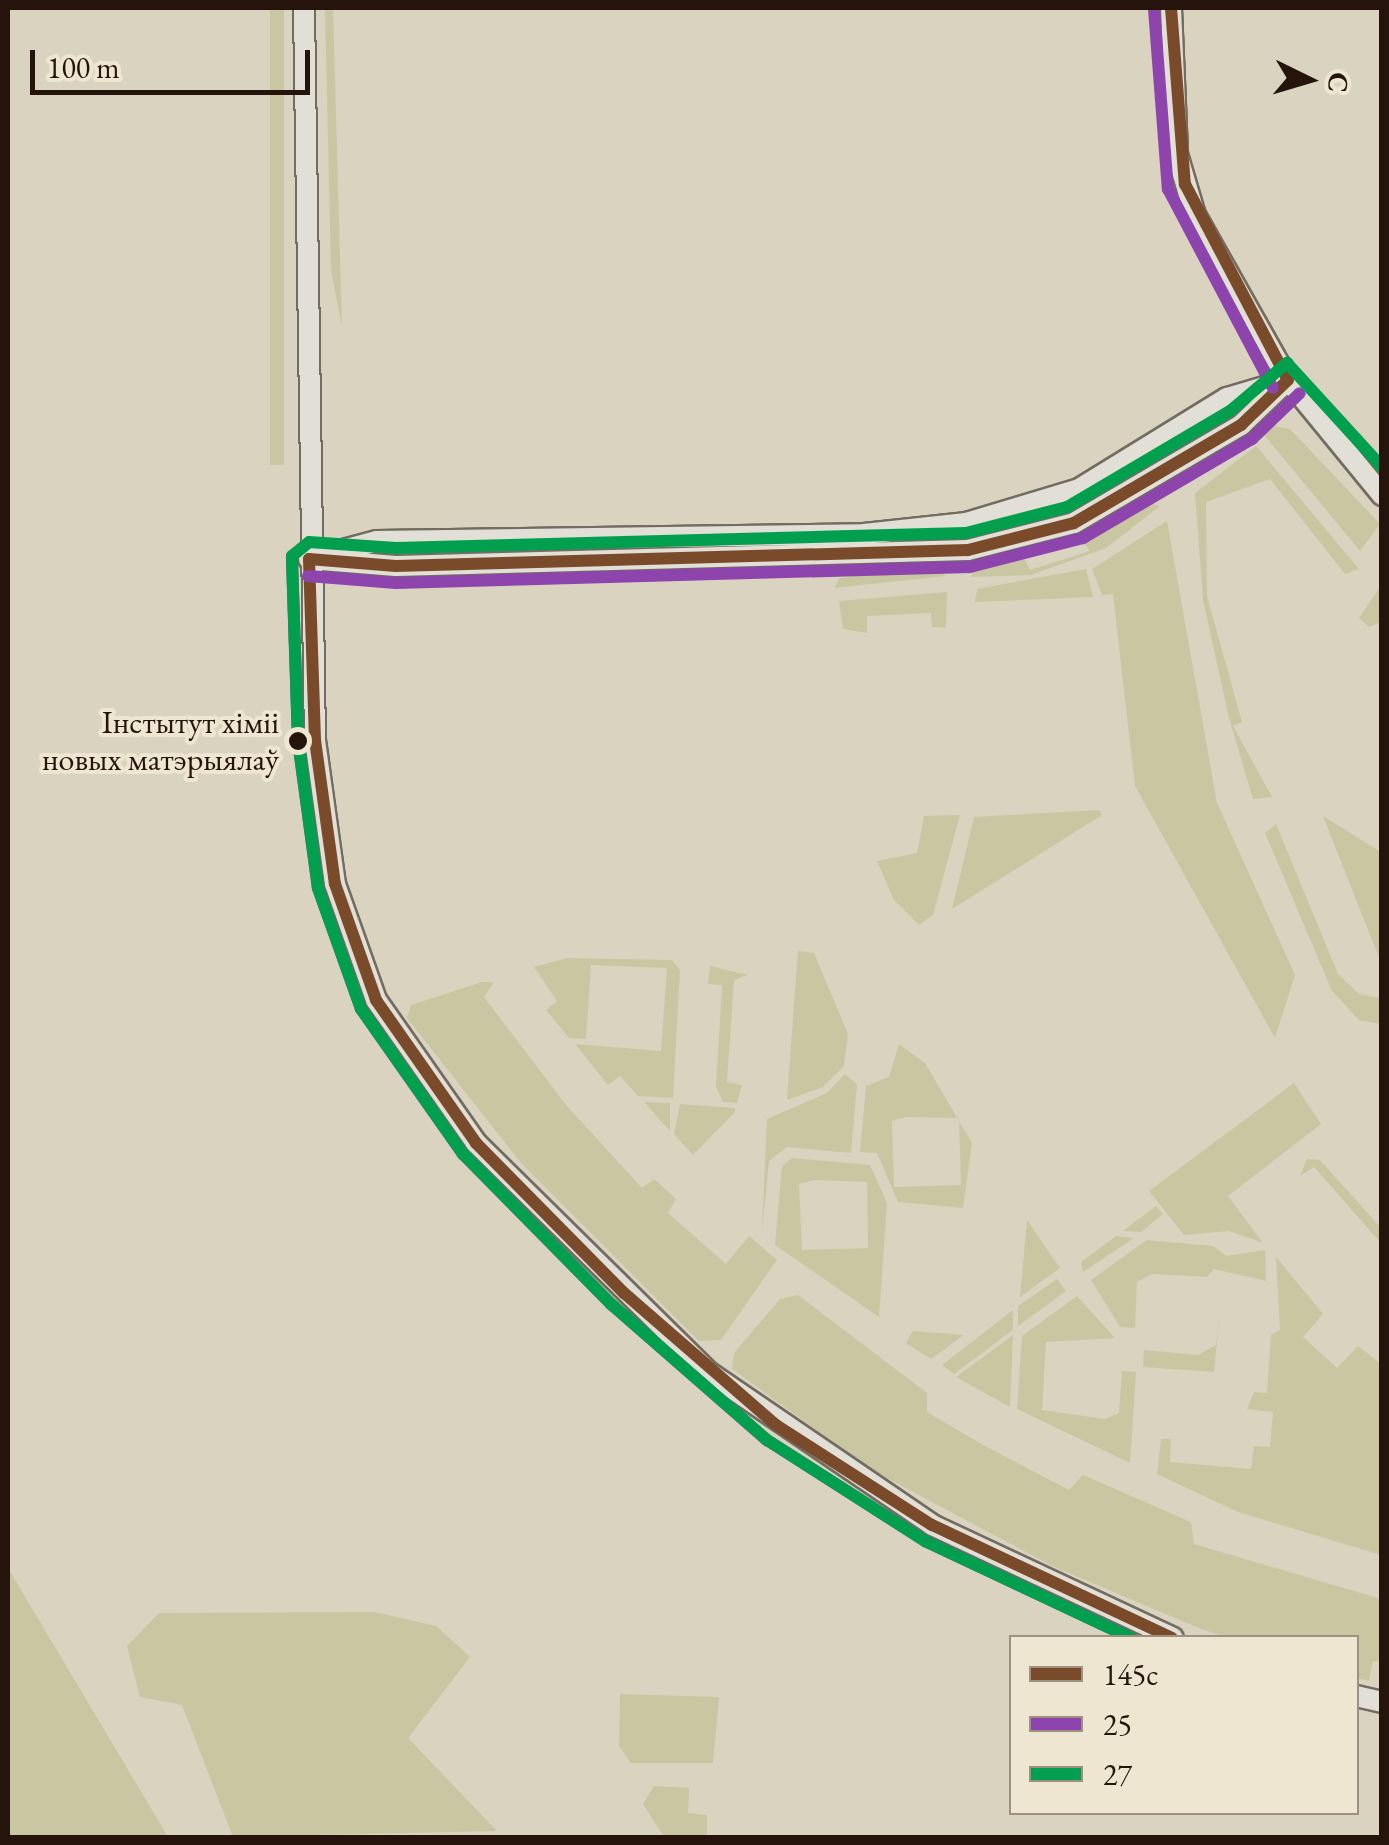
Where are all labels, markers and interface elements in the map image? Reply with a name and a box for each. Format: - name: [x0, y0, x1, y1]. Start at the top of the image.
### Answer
- scale bar: [35, 30, 315, 92]
- north arrow: [1259, 30, 1359, 130]
- text: 100 m: [47, 48, 120, 87]
- text: С: [1320, 71, 1358, 94]
- place label: Інстытут хіміі новых матэрыялаў: [42, 704, 279, 779]
- marker: Інстытут хіміі новых матэрыялаў: [288, 731, 308, 751]
- legend: [1009, 1635, 1359, 1815]
- text: 145с: [1103, 1655, 1158, 1694]
- text: 25: [1103, 1705, 1132, 1744]
- text: 27: [1103, 1755, 1132, 1794]

